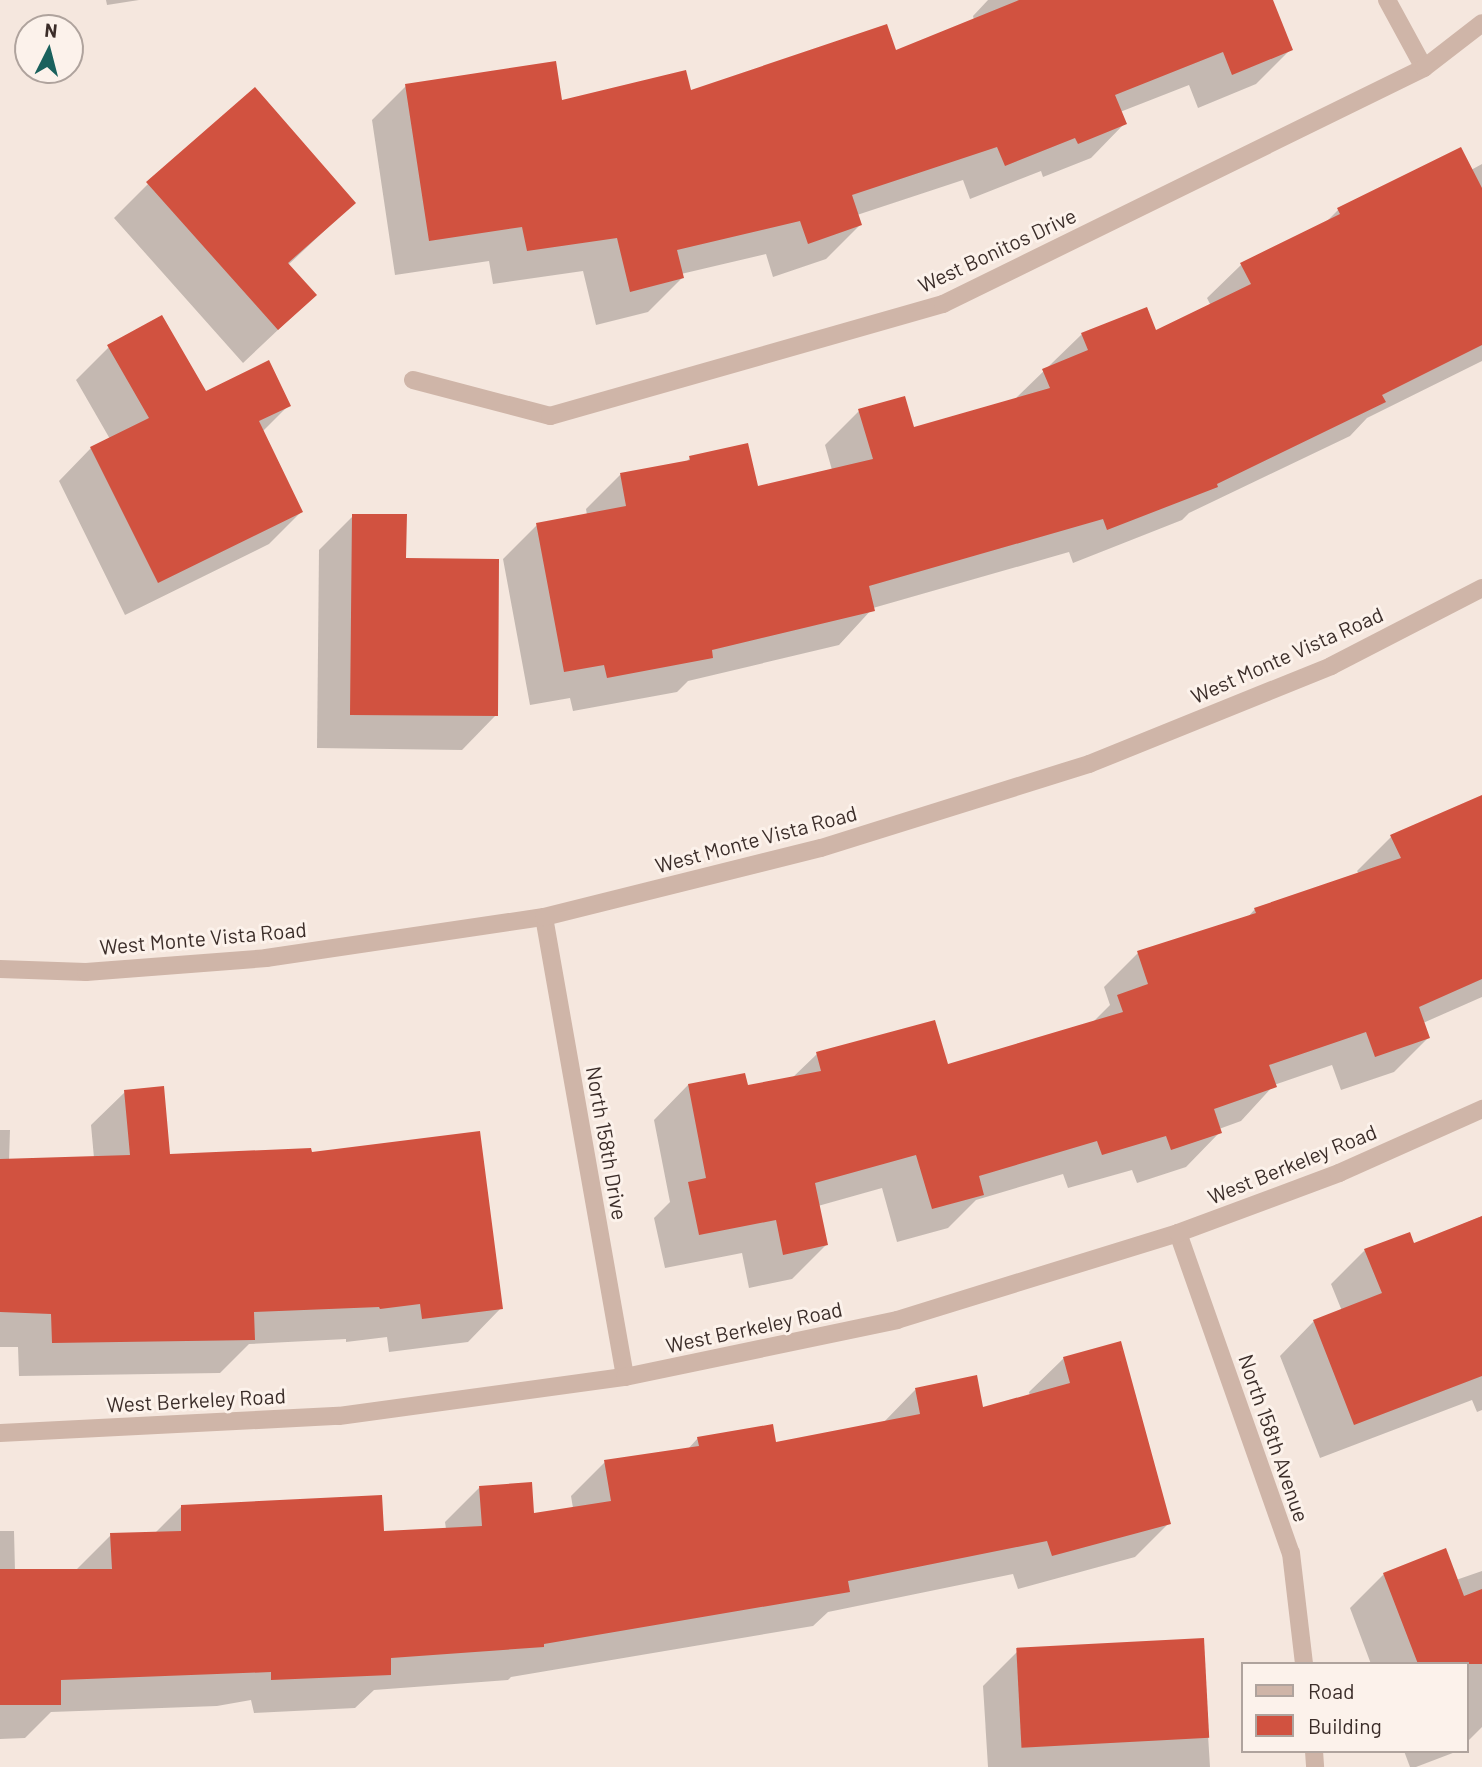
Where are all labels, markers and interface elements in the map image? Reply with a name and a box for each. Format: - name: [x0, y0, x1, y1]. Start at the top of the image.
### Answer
- north arrow: [14, 14, 84, 84]
- text: N: [44, 18, 59, 42]
- street label: West Bonitos Drive: [914, 202, 1080, 298]
- street label: West Monte Vista Road: [1187, 601, 1387, 709]
- street label: West Monte Vista Road: [652, 800, 860, 878]
- street label: West Monte Vista Road: [98, 916, 308, 960]
- street label: North 158th Drive: [581, 1064, 633, 1222]
- street label: West Berkeley Road: [1204, 1119, 1380, 1209]
- street label: West Berkeley Road: [663, 1296, 845, 1358]
- street label: North 158th Avenue: [1233, 1351, 1315, 1525]
- street label: West Berkeley Road: [106, 1383, 286, 1417]
- legend: [1240, 1662, 1468, 1753]
- text: Road: [1308, 1678, 1354, 1703]
- text: Building: [1308, 1713, 1382, 1738]

